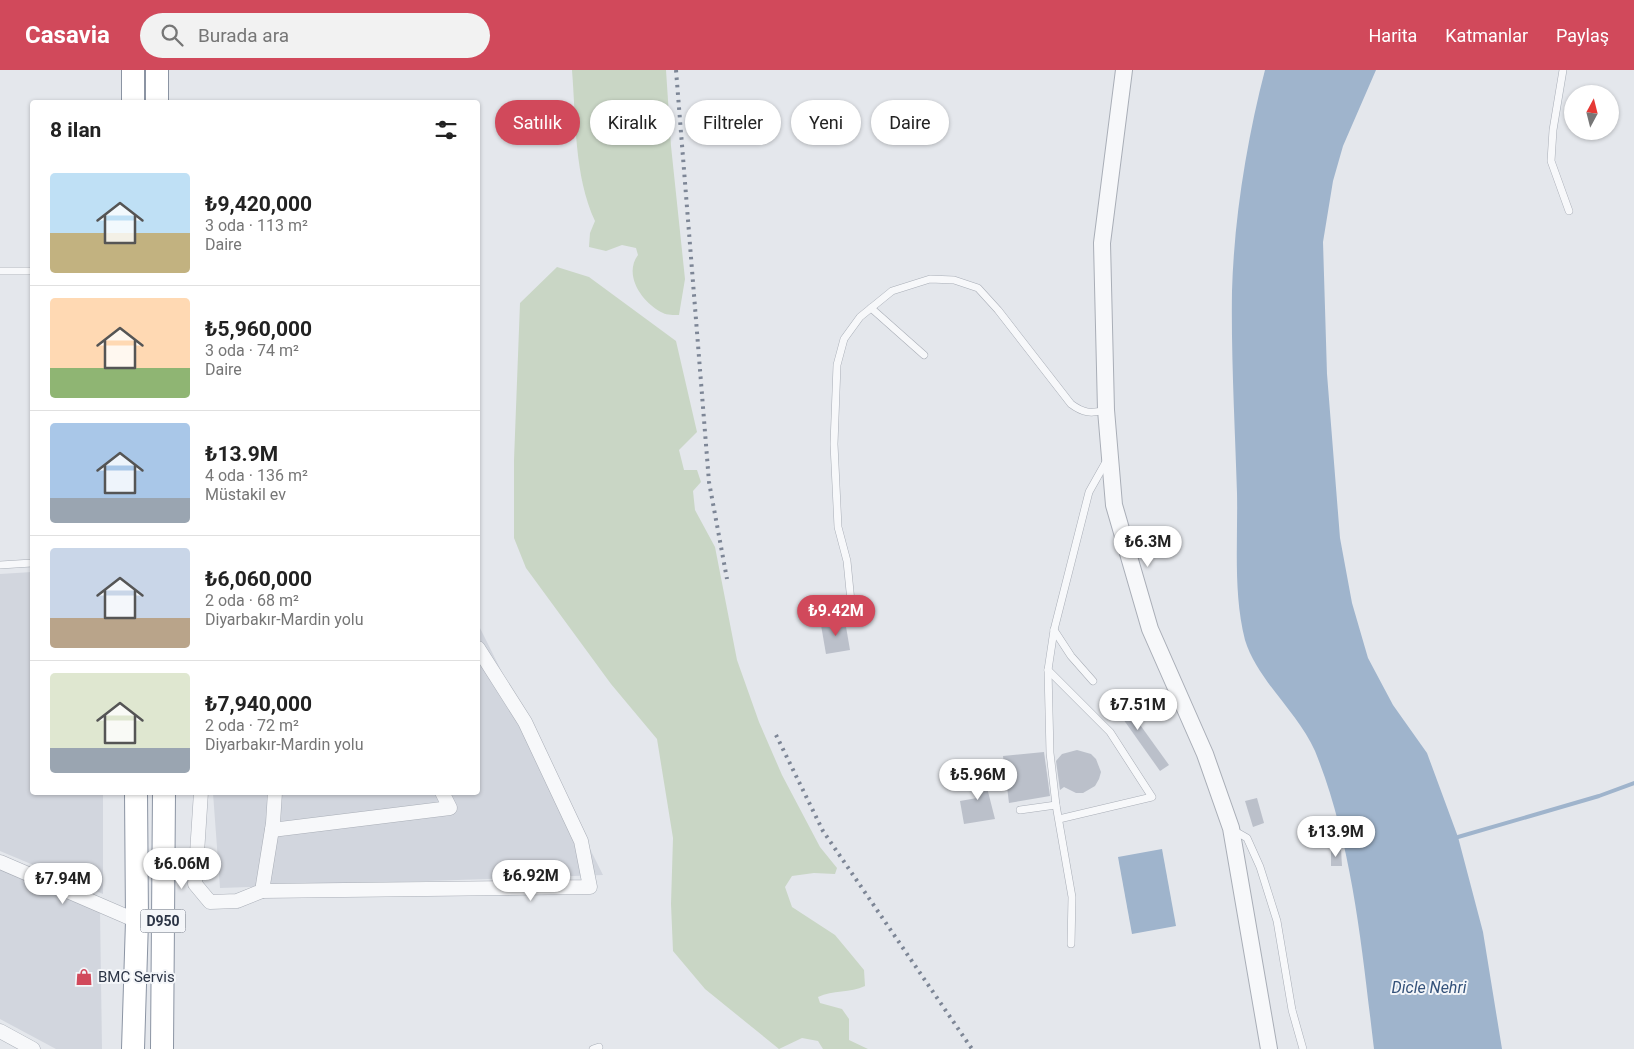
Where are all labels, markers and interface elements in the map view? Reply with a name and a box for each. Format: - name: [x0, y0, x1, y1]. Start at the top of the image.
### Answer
- search box: [140, 13, 490, 58]
- text: Casavia: [25, 21, 110, 49]
- icon: search: [158, 21, 186, 49]
- text: Burada ara: [198, 24, 289, 47]
- text: Harita: [1369, 25, 1417, 46]
- text: Katmanlar: [1445, 25, 1528, 46]
- text: Paylaş: [1556, 25, 1609, 46]
- north arrow: [1564, 85, 1619, 140]
- map controls: [1564, 85, 1619, 140]
- chip: Satılık: [495, 100, 580, 145]
- chip: Kiralık: [590, 100, 675, 145]
- chip: Filtreler: [685, 100, 781, 145]
- chip: Yeni: [791, 100, 861, 145]
- chip: Daire: [871, 100, 949, 145]
- icon: filters: [432, 116, 460, 144]
- text: 8 ilan: [50, 118, 101, 142]
- text: ₺9,420,000: [205, 192, 312, 216]
- icon: home: [90, 193, 150, 253]
- text: 3 oda · 113 m²: [205, 216, 308, 235]
- text: Daire: [205, 235, 242, 254]
- text: ₺5,960,000: [205, 317, 312, 341]
- icon: home: [90, 318, 150, 378]
- text: 3 oda · 74 m²: [205, 341, 299, 360]
- text: Daire: [205, 360, 242, 379]
- text: ₺13.9M: [205, 442, 278, 466]
- icon: home: [90, 443, 150, 503]
- text: 4 oda · 136 m²: [205, 466, 308, 485]
- text: Müstakil ev: [205, 485, 286, 504]
- pin: ₺6.3M: [1113, 526, 1183, 568]
- text: ₺6.3M: [1125, 532, 1171, 551]
- text: ₺6,060,000: [205, 567, 312, 591]
- icon: home: [90, 568, 150, 628]
- text: 2 oda · 68 m²: [205, 591, 299, 610]
- pin: ₺9.42M: [795, 594, 877, 637]
- text: ₺9.42M: [808, 601, 864, 620]
- text: Diyarbakır-Mardin yolu: [205, 610, 364, 629]
- pin: ₺7.51M: [1097, 688, 1179, 731]
- text: ₺7,940,000: [205, 692, 312, 716]
- icon: home: [90, 693, 150, 753]
- text: ₺7.51M: [1110, 695, 1166, 714]
- text: 2 oda · 72 m²: [205, 716, 299, 735]
- text: Diyarbakır-Mardin yolu: [205, 735, 364, 754]
- pin: ₺5.96M: [937, 758, 1019, 801]
- text: ₺5.96M: [950, 765, 1006, 784]
- pin: ₺13.9M: [1295, 816, 1377, 858]
- text: ₺13.9M: [1308, 822, 1364, 841]
- pin: ₺6.06M: [141, 848, 223, 890]
- text: ₺6.06M: [154, 854, 210, 873]
- pin: ₺6.92M: [490, 860, 572, 902]
- pin: ₺7.94M: [22, 862, 104, 905]
- text: ₺6.92M: [503, 866, 559, 885]
- text: ₺7.94M: [35, 869, 91, 888]
- road number: D950: [140, 909, 186, 932]
- shop icon: BMC Servis: [74, 967, 94, 987]
- place label: BMC Servis: [98, 968, 175, 986]
- water label: Dicle Nehri: [1392, 978, 1467, 997]

